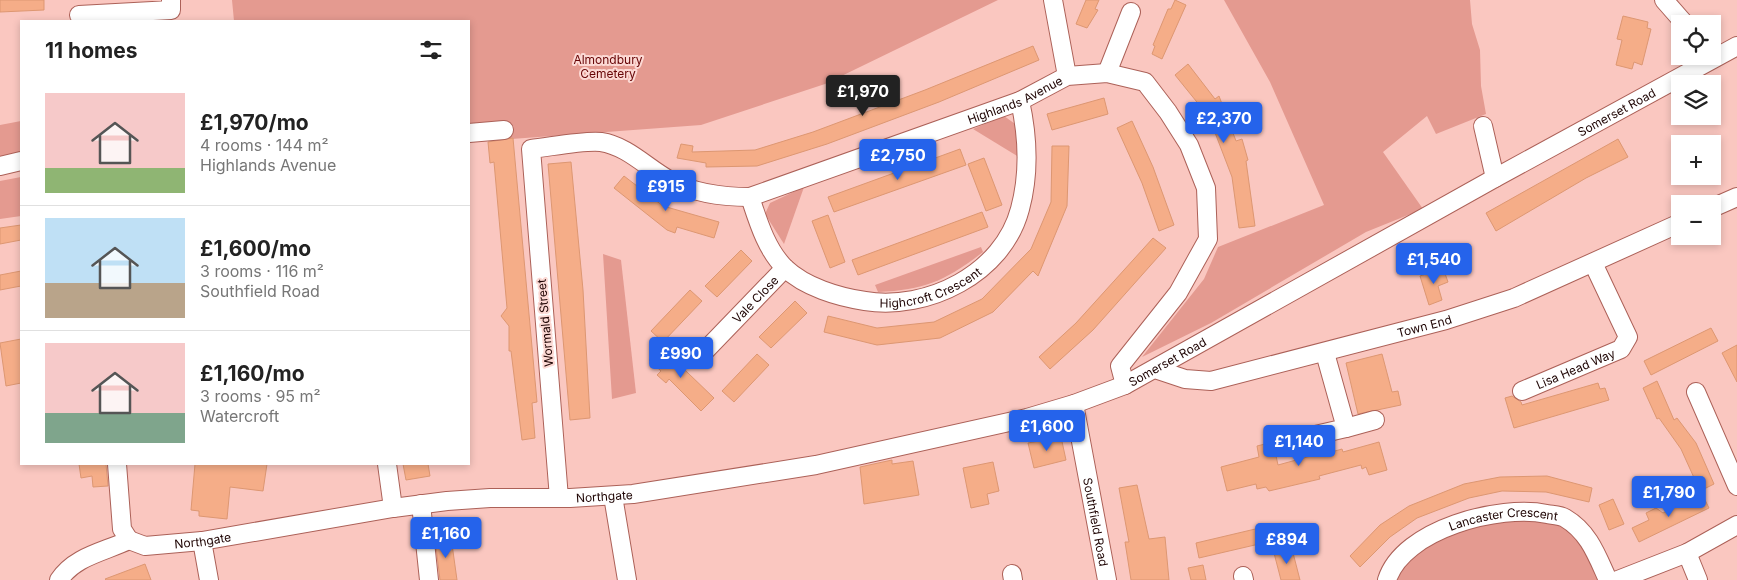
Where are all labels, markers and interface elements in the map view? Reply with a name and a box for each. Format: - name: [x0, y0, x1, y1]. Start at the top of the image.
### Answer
- map controls: [1671, 15, 1721, 245]
- button: locate: [1671, 15, 1721, 65]
- icon: filters: [417, 36, 445, 64]
- text: 11 homes: [45, 38, 137, 63]
- park label: Almondbury Cemetery: [573, 52, 643, 81]
- street label: Highlands Avenue: [965, 72, 1065, 127]
- pin: £1,970: [822, 74, 904, 117]
- button: layers: [1671, 75, 1721, 125]
- text: £1,970: [837, 81, 889, 101]
- street label: Somerset Road: [1575, 84, 1658, 139]
- pin: £2,370: [1183, 102, 1265, 144]
- text: £2,370: [1196, 108, 1252, 128]
- text: £1,970/mo: [200, 110, 309, 135]
- icon: home: [85, 113, 145, 173]
- text: 4 rooms · 144 m²: [200, 135, 329, 155]
- button: +: [1671, 135, 1721, 185]
- pin: £2,750: [857, 138, 939, 181]
- text: £2,750: [870, 145, 926, 165]
- text: Highlands Avenue: [200, 155, 336, 175]
- pin: £915: [636, 170, 696, 212]
- text: £915: [647, 176, 685, 196]
- button: −: [1671, 195, 1721, 245]
- text: £1,600/mo: [200, 236, 311, 261]
- icon: home: [85, 238, 145, 298]
- pin: £1,540: [1393, 242, 1475, 285]
- text: £1,540: [1407, 249, 1461, 269]
- text: 3 rooms · 116 m²: [200, 261, 324, 281]
- street label: Highcroft Crescent: [880, 264, 984, 310]
- street label: Vale Close: [729, 272, 781, 326]
- street label: Wormald Street: [534, 279, 556, 367]
- text: Southfield Road: [200, 281, 320, 301]
- street label: Town End: [1395, 311, 1453, 340]
- street label: Somerset Road: [1126, 334, 1209, 389]
- pin: £990: [651, 336, 711, 379]
- text: £990: [660, 343, 702, 363]
- street label: Lisa Head Way: [1534, 345, 1617, 392]
- text: £1,160/mo: [200, 361, 305, 386]
- icon: home: [85, 363, 145, 423]
- text: 3 rooms · 95 m²: [200, 386, 321, 406]
- text: Watercroft: [200, 406, 279, 426]
- pin: £1,600: [1006, 410, 1088, 452]
- text: £1,600: [1020, 416, 1074, 436]
- pin: £1,140: [1258, 424, 1340, 467]
- text: £1,140: [1274, 431, 1324, 451]
- street label: Southfield Road: [1080, 476, 1112, 568]
- pin: £1,790: [1628, 476, 1710, 518]
- text: £1,790: [1643, 482, 1695, 502]
- street label: Northgate: [575, 487, 633, 505]
- street label: Lancaster Crescent: [1446, 504, 1559, 533]
- pin: £1,160: [405, 516, 487, 559]
- pin: £894: [1257, 522, 1317, 565]
- text: £1,160: [421, 523, 471, 543]
- street label: Northgate: [174, 529, 232, 551]
- text: £894: [1266, 529, 1308, 549]

